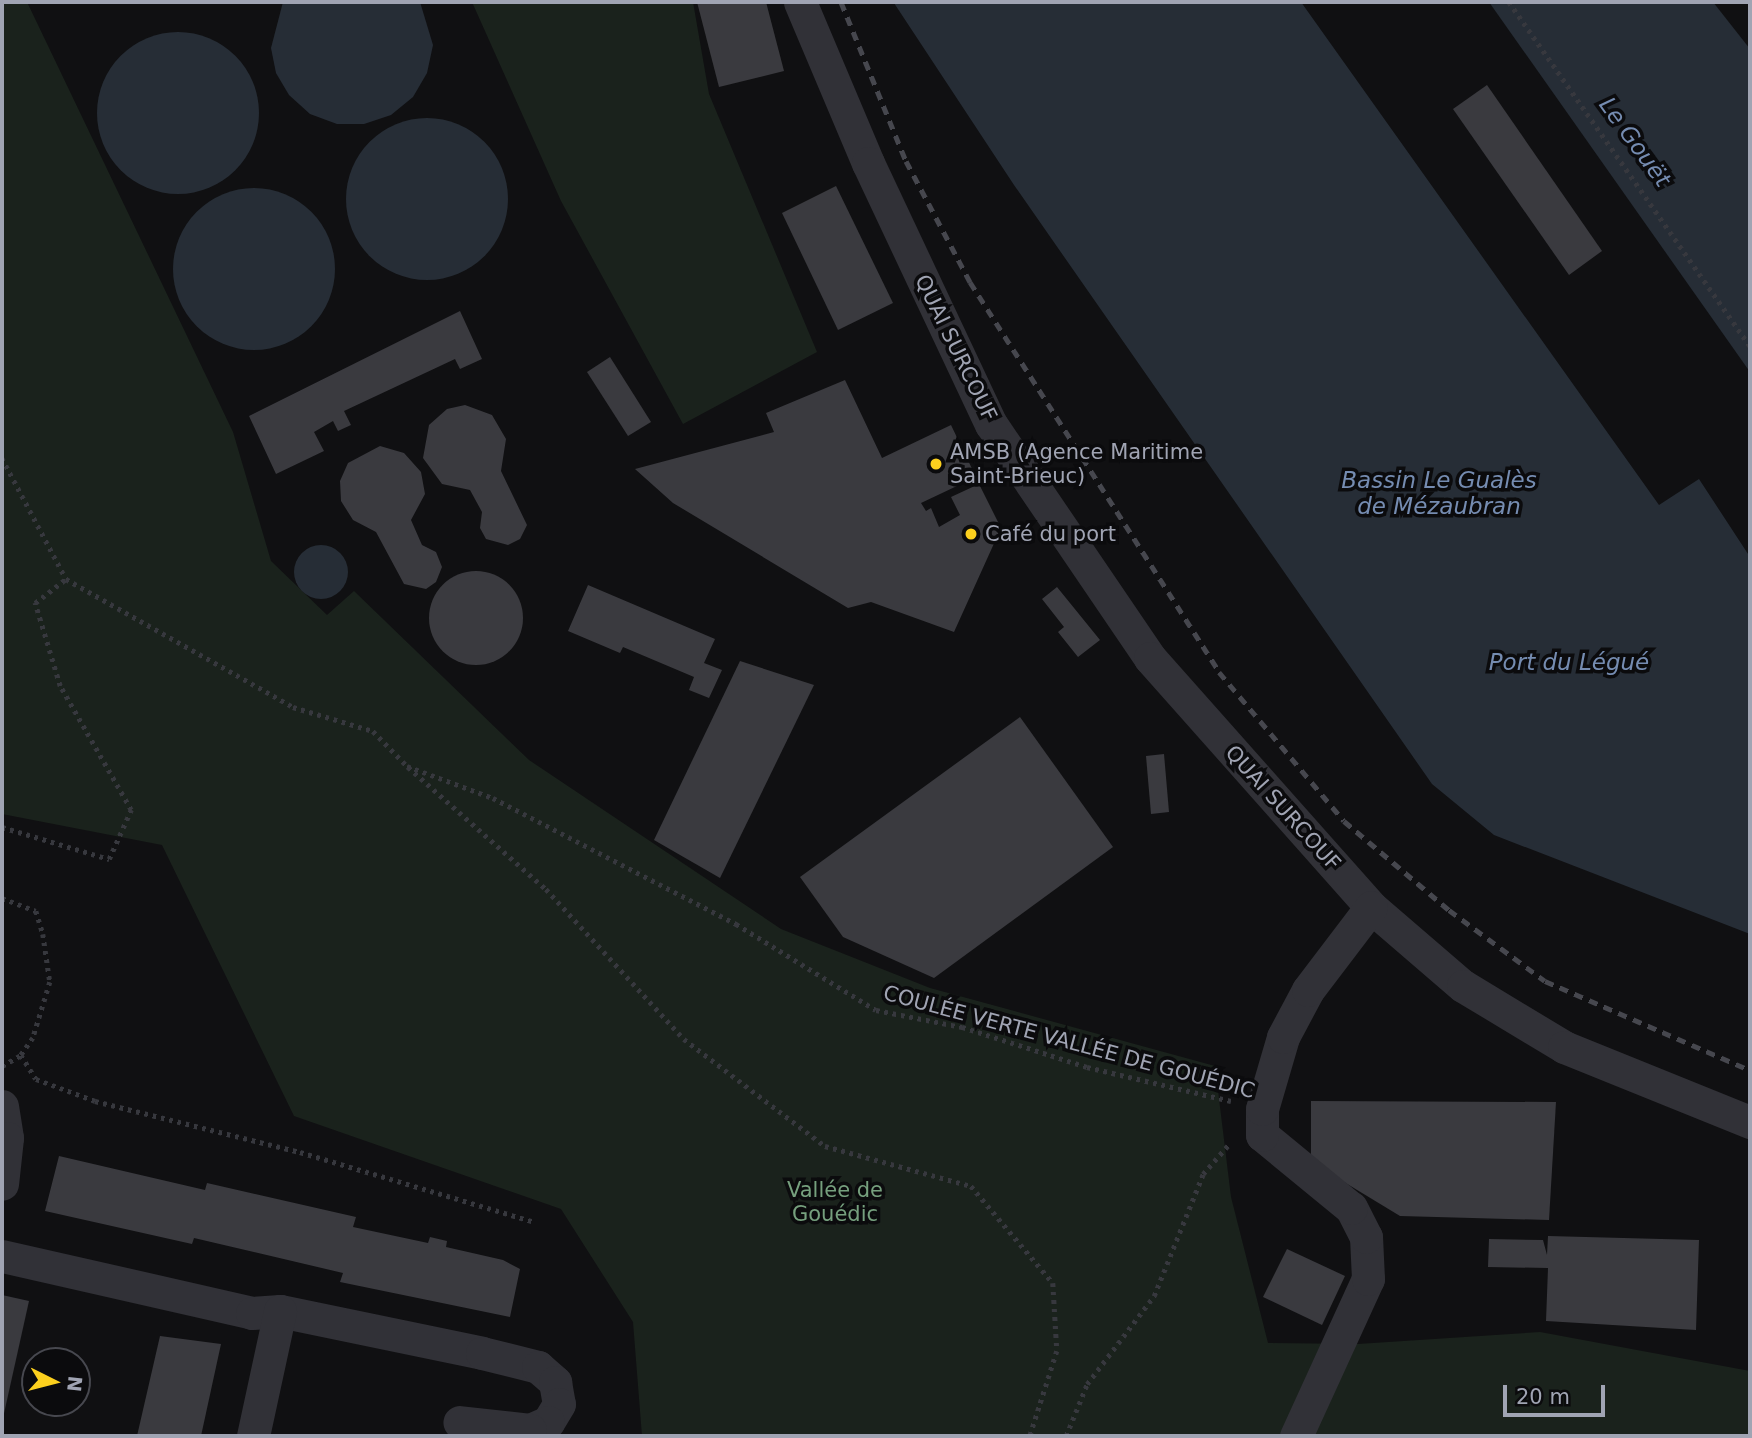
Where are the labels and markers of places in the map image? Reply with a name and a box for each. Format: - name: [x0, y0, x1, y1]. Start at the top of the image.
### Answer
- place label: AMSB (Agence Maritime Saint-Brieuc): [950, 439, 1203, 489]
- marker: AMSB (Agence Maritime Saint-Brieuc): [928, 456, 944, 472]
- place label: Café du port: [985, 521, 1116, 547]
- marker: Café du port: [963, 526, 979, 542]

